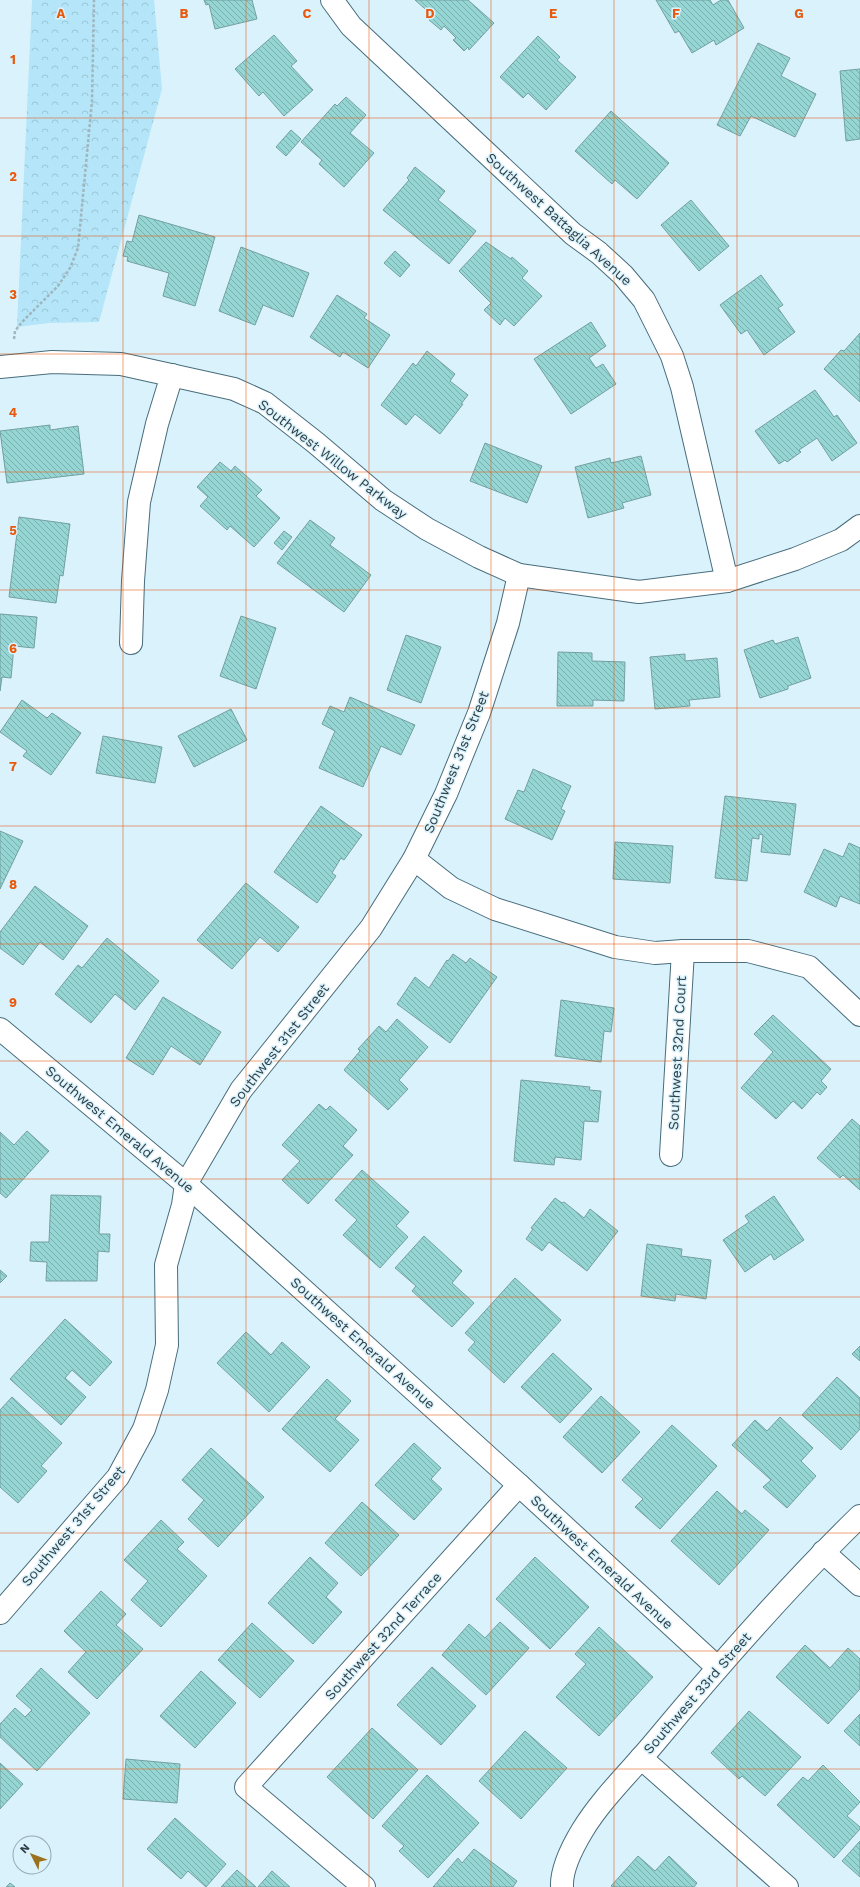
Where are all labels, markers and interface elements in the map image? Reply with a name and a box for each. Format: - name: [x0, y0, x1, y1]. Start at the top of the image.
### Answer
- text: A: [57, 6, 66, 21]
- text: B: [180, 6, 189, 21]
- text: C: [303, 6, 312, 21]
- text: D: [425, 6, 435, 21]
- text: E: [549, 6, 557, 21]
- text: F: [672, 6, 680, 21]
- text: G: [794, 6, 804, 21]
- text: 1: [10, 52, 16, 67]
- street label: Southwest Battaglia Avenue: [483, 149, 635, 289]
- text: 2: [9, 169, 17, 184]
- text: 3: [9, 287, 17, 302]
- street label: Southwest Willow Parkway: [256, 396, 411, 522]
- text: 4: [9, 405, 18, 420]
- text: 5: [9, 523, 17, 538]
- text: 6: [9, 641, 17, 656]
- street label: Southwest 31st Street: [420, 689, 492, 835]
- text: 7: [9, 759, 17, 774]
- text: 8: [9, 877, 17, 892]
- street label: Southwest 32nd Court: [665, 975, 689, 1130]
- street label: Southwest 31st Street: [226, 980, 332, 1110]
- text: 9: [9, 995, 17, 1010]
- street label: Southwest Emerald Avenue: [43, 1062, 197, 1196]
- street label: Southwest Emerald Avenue: [288, 1274, 438, 1412]
- street label: Southwest 31st Street: [18, 1463, 128, 1589]
- street label: Southwest Emerald Avenue: [528, 1492, 676, 1632]
- street label: Southwest 32nd Terrace: [321, 1569, 445, 1703]
- street label: Southwest 33rd Street: [640, 1629, 754, 1757]
- north arrow: [12, 1835, 52, 1875]
- text: N: [17, 1841, 32, 1856]

